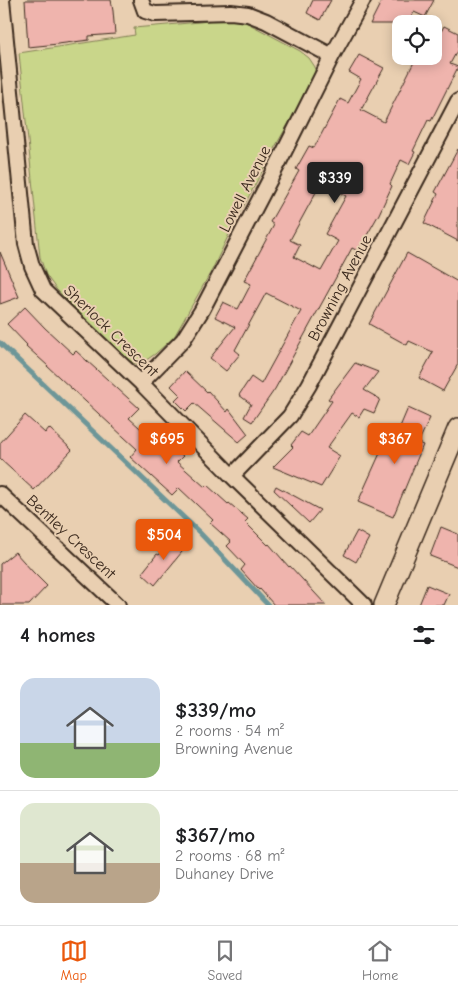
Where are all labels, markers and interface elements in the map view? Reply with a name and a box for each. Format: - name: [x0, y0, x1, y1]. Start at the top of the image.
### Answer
- map controls: [392, 15, 442, 65]
- button: locate: [392, 15, 442, 65]
- street label: Lowell Avenue: [216, 143, 274, 235]
- pin: $339: [305, 162, 365, 204]
- text: $339: [318, 169, 352, 187]
- street label: Browning Avenue: [304, 232, 376, 344]
- street label: Sherlock Crescent: [60, 281, 162, 381]
- pin: $695: [137, 422, 197, 465]
- pin: $367: [365, 422, 425, 465]
- text: $695: [150, 430, 184, 448]
- text: $367: [378, 430, 412, 448]
- street label: Bentley Crescent: [23, 491, 120, 583]
- pin: $504: [134, 518, 194, 561]
- text: $504: [147, 526, 181, 544]
- icon: filters: [410, 621, 438, 649]
- text: 4 homes: [20, 623, 95, 647]
- icon: home: [60, 698, 120, 758]
- text: $339/mo: [175, 698, 256, 722]
- text: 2 rooms · 54 m²: [175, 722, 284, 740]
- text: Browning Avenue: [175, 740, 293, 758]
- icon: home: [60, 823, 120, 883]
- text: $367/mo: [175, 823, 255, 847]
- text: 2 rooms · 68 m²: [175, 847, 285, 865]
- text: Duhaney Drive: [175, 865, 274, 883]
- tab: Map: [60, 937, 88, 984]
- tab: Saved: [207, 937, 242, 984]
- tab: Home: [362, 937, 398, 984]

